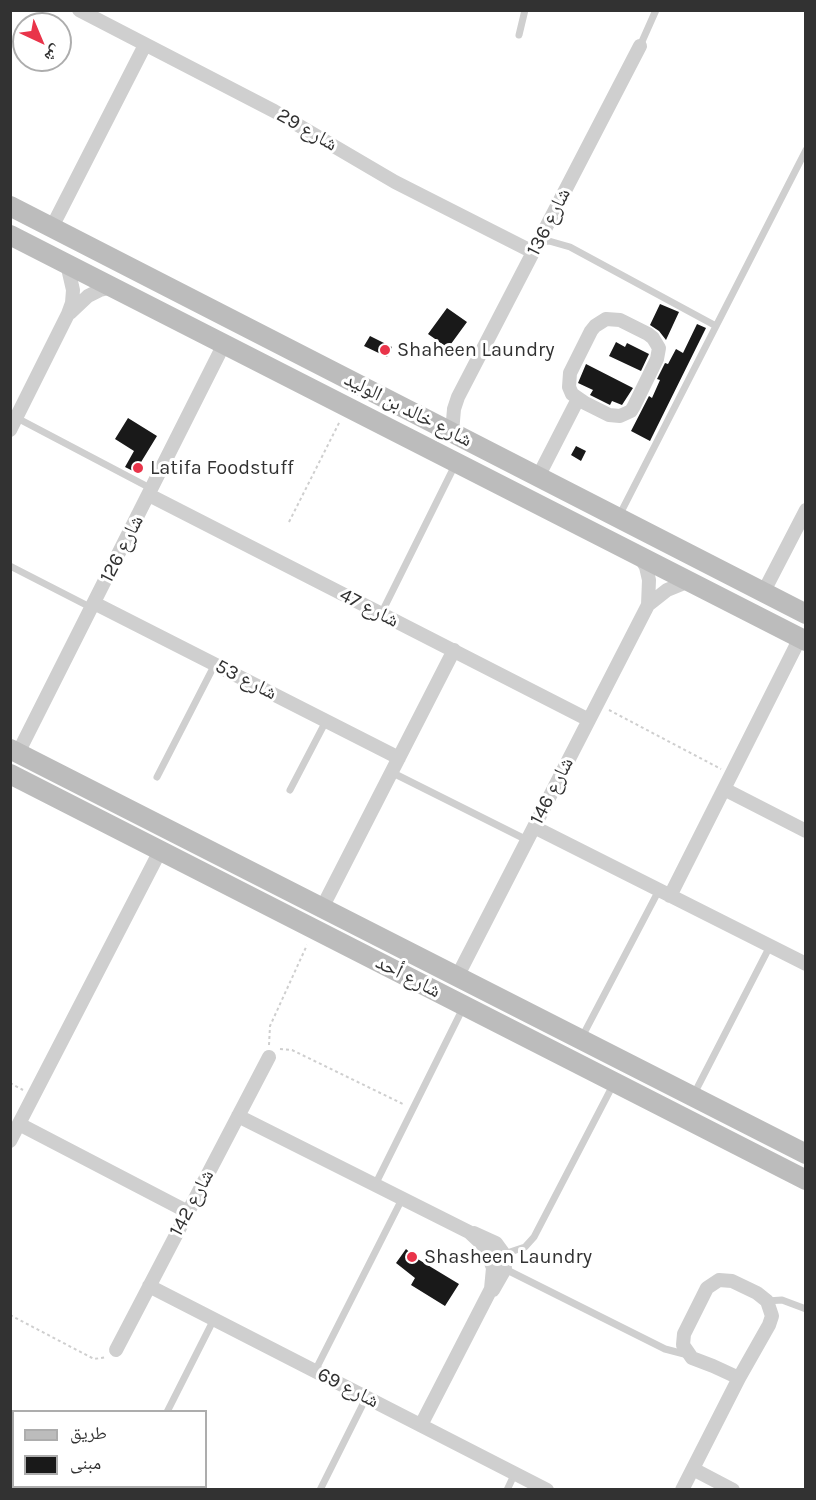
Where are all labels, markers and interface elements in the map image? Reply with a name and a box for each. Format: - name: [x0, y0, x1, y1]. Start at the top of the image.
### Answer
- north arrow: [12, 12, 72, 72]
- text: ش: [41, 41, 66, 67]
- street label: شارع 29: [272, 103, 342, 157]
- street label: شارع 136: [522, 184, 576, 260]
- place label: Shaheen Laundry: [397, 338, 555, 362]
- marker: Shaheen Laundry: [378, 343, 392, 357]
- street label: شارع خالد بن الوليد: [340, 367, 476, 453]
- place label: Latifa Foodstuff: [150, 456, 294, 480]
- marker: Latifa Foodstuff: [131, 461, 145, 475]
- street label: شارع 126: [95, 511, 149, 587]
- street label: شارع 47: [335, 583, 403, 633]
- street label: شارع 53: [211, 654, 281, 706]
- street label: شارع 146: [525, 753, 579, 829]
- street label: شارع أحد: [371, 950, 445, 1004]
- street label: شارع 142: [164, 1166, 220, 1240]
- place label: Shasheen Laundry: [424, 1245, 592, 1269]
- marker: Shasheen Laundry: [405, 1250, 419, 1264]
- street label: شارع 69: [313, 1362, 383, 1414]
- legend: [12, 1410, 207, 1488]
- text: طريق: [70, 1422, 107, 1444]
- text: مبنى: [70, 1452, 101, 1474]

